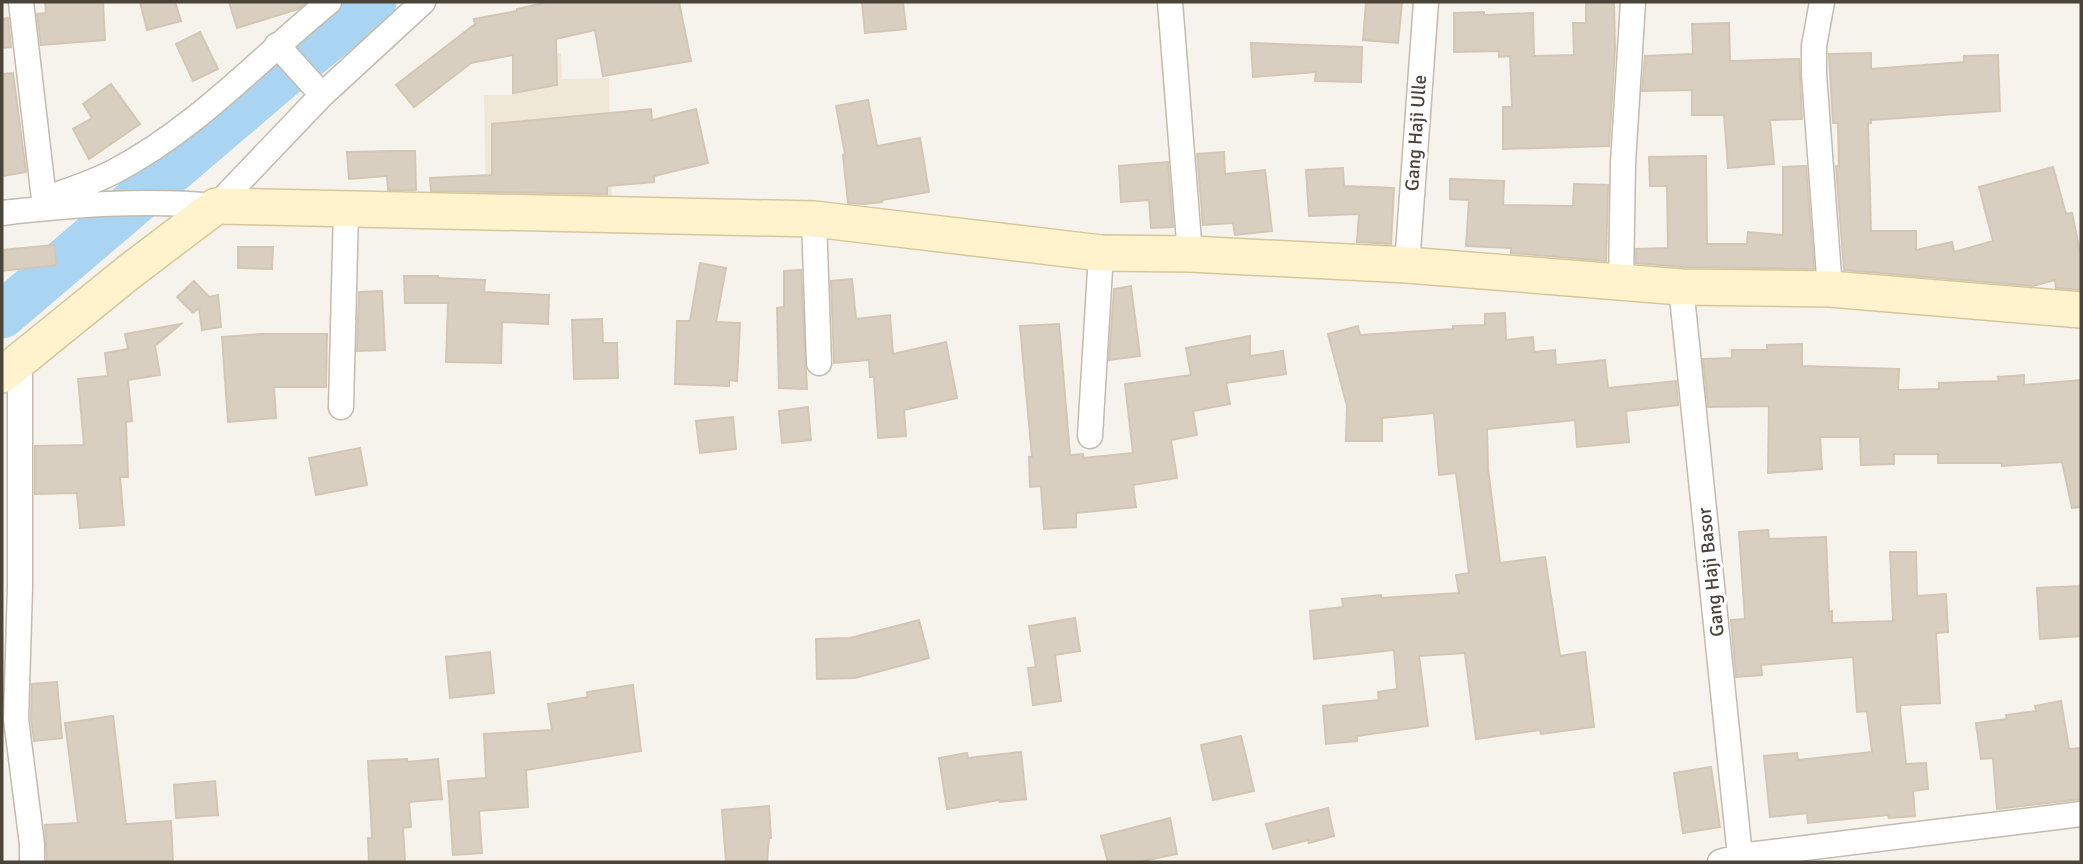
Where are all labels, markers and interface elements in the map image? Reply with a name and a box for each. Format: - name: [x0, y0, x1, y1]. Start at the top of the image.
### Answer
- street label: Gang Haji Ulle: [1400, 74, 1432, 192]
- street label: Gang Haji Basor: [1692, 506, 1730, 638]

